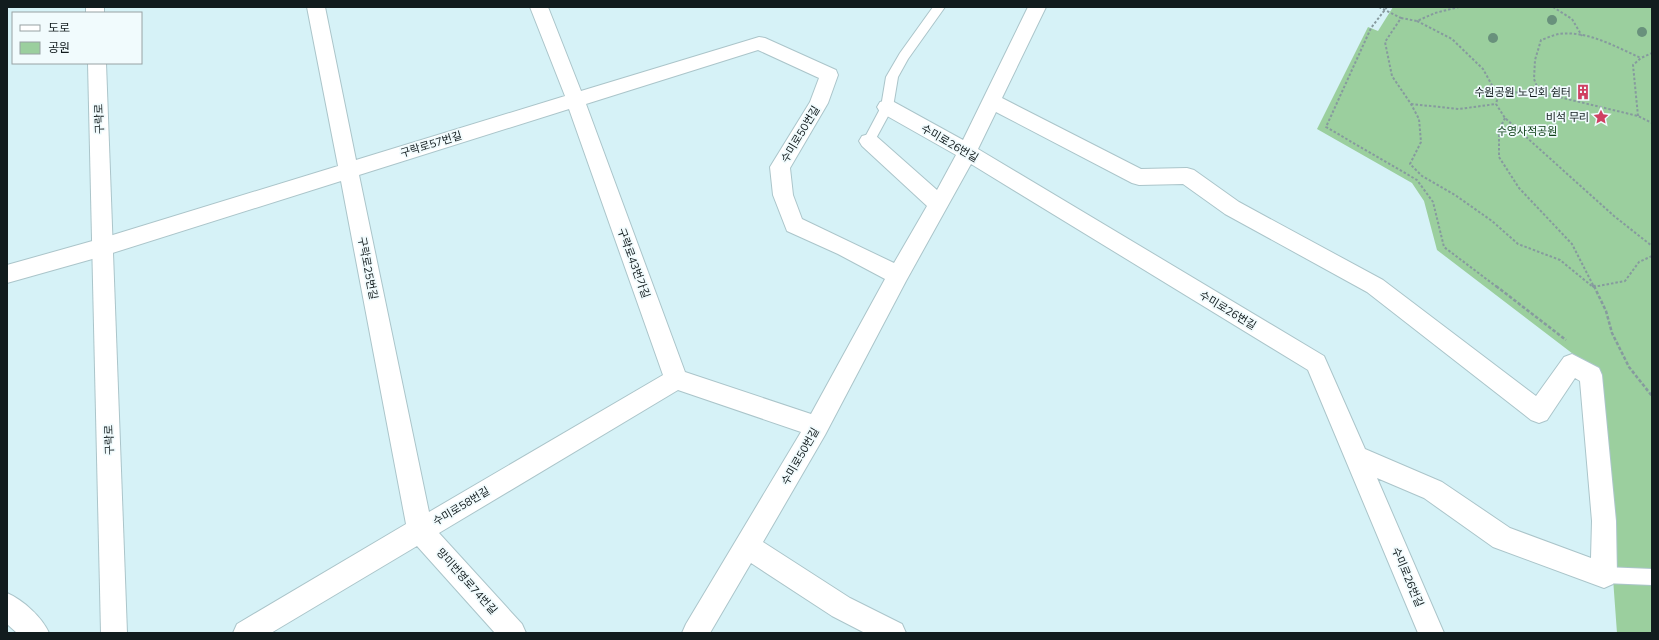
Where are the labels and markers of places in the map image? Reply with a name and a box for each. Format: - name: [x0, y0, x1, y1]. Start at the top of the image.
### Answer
- building icon: 수원공원 노인회 쉼터: [1574, 83, 1592, 101]
- place label: 수원공원 노인회 쉼터: [1474, 85, 1571, 99]
- place icon: 비석 무리: [1592, 108, 1610, 126]
- place label: 비석 무리: [1546, 110, 1589, 124]

